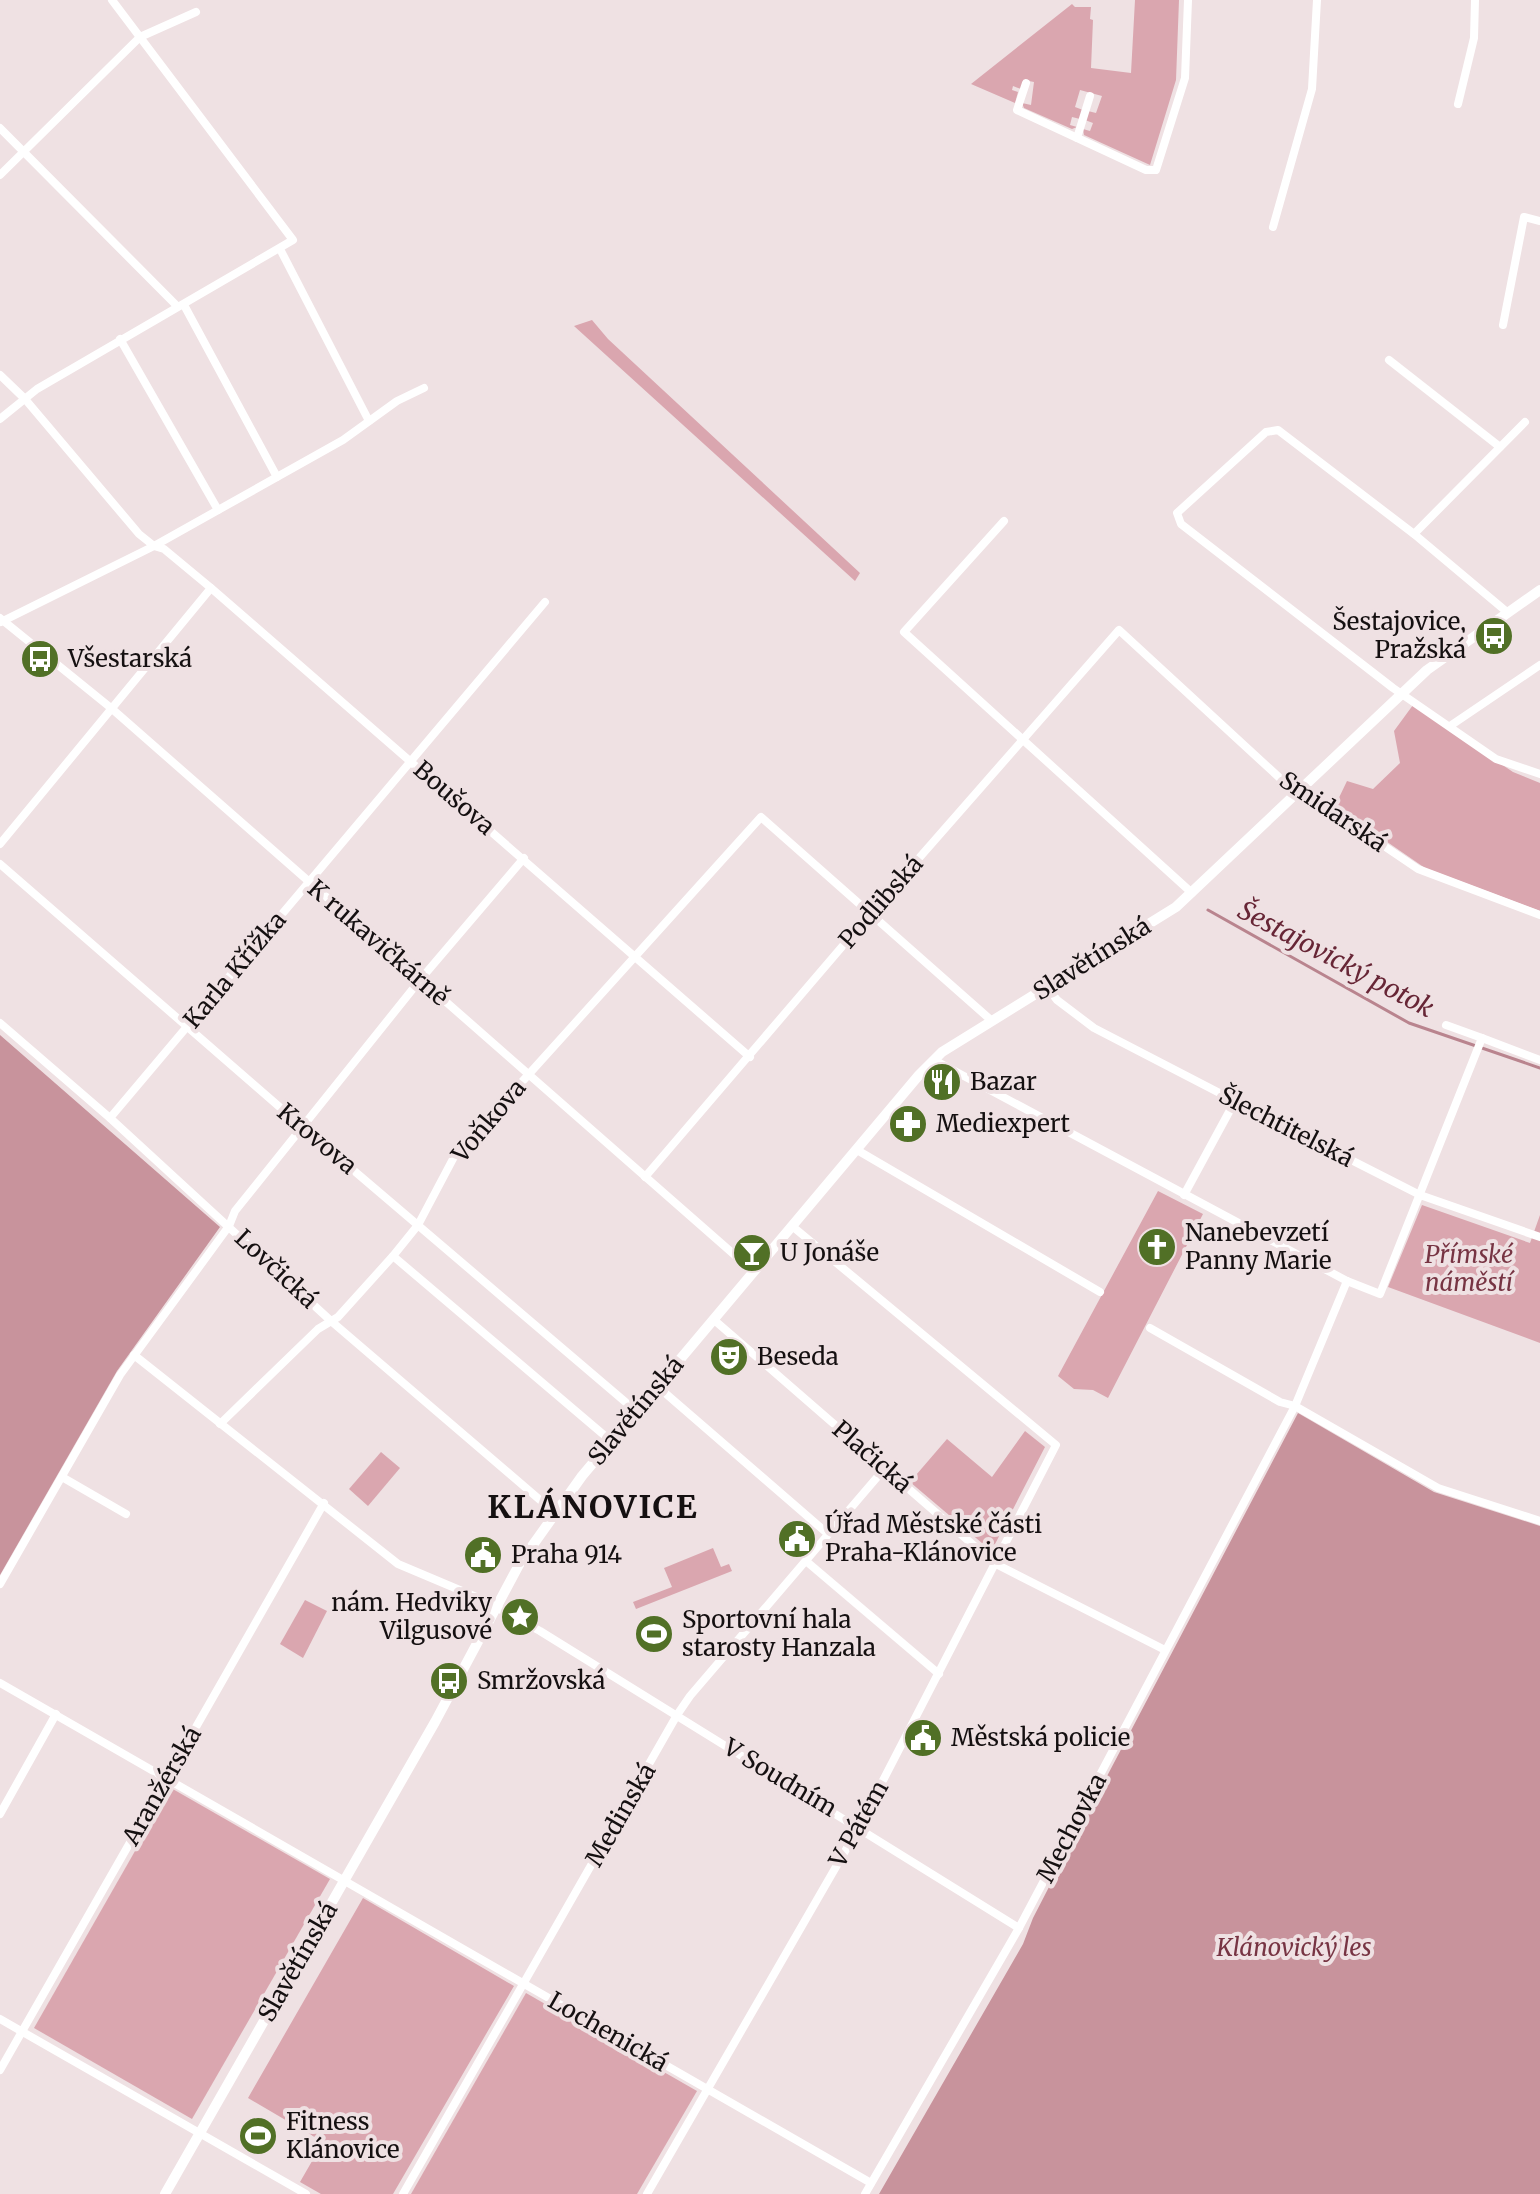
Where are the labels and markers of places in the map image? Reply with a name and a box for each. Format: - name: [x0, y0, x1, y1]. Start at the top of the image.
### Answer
- place label: Šestajovice, Pražská: [1332, 605, 1466, 665]
- bus stop icon: Šestajovice, Pražská: [1473, 615, 1515, 657]
- bus stop icon: Všestarská: [19, 638, 61, 680]
- place label: Všestarská: [67, 643, 192, 674]
- restaurant icon: Bazar: [921, 1061, 963, 1103]
- place label: Bazar: [970, 1066, 1037, 1097]
- pharmacy icon: Mediexpert: [887, 1103, 929, 1145]
- place label: Mediexpert: [936, 1108, 1071, 1139]
- place label: Nanebevzetí Panny Marie: [1185, 1217, 1332, 1276]
- church icon: Nanebevzetí Panny Marie: [1136, 1226, 1178, 1268]
- bar icon: U Jonáše: [731, 1232, 773, 1274]
- place label: U Jonáše: [780, 1237, 879, 1268]
- theatre icon: Beseda: [708, 1336, 750, 1378]
- place label: Beseda: [757, 1341, 839, 1372]
- place label: Úřad Městské části Praha-Klánovice: [825, 1508, 1042, 1568]
- public building icon: Úřad Městské části Praha-Klánovice: [776, 1518, 818, 1560]
- public building icon: Praha 914: [462, 1534, 504, 1576]
- place label: Praha 914: [511, 1539, 622, 1570]
- place label: nám. Hedviky Vilgusové: [331, 1587, 492, 1646]
- place icon: nám. Hedviky Vilgusové: [499, 1596, 541, 1638]
- place label: Sportovní hala starosty Hanzala: [682, 1604, 876, 1663]
- sports icon: Sportovní hala starosty Hanzala: [633, 1613, 675, 1655]
- bus stop icon: Smržovská: [428, 1660, 470, 1702]
- place label: Smržovská: [477, 1665, 605, 1696]
- public building icon: Městská policie: [902, 1717, 944, 1759]
- place label: Městská policie: [951, 1722, 1130, 1753]
- place label: Fitness Klánovice: [286, 2106, 399, 2165]
- sports icon: Fitness Klánovice: [237, 2115, 279, 2157]

